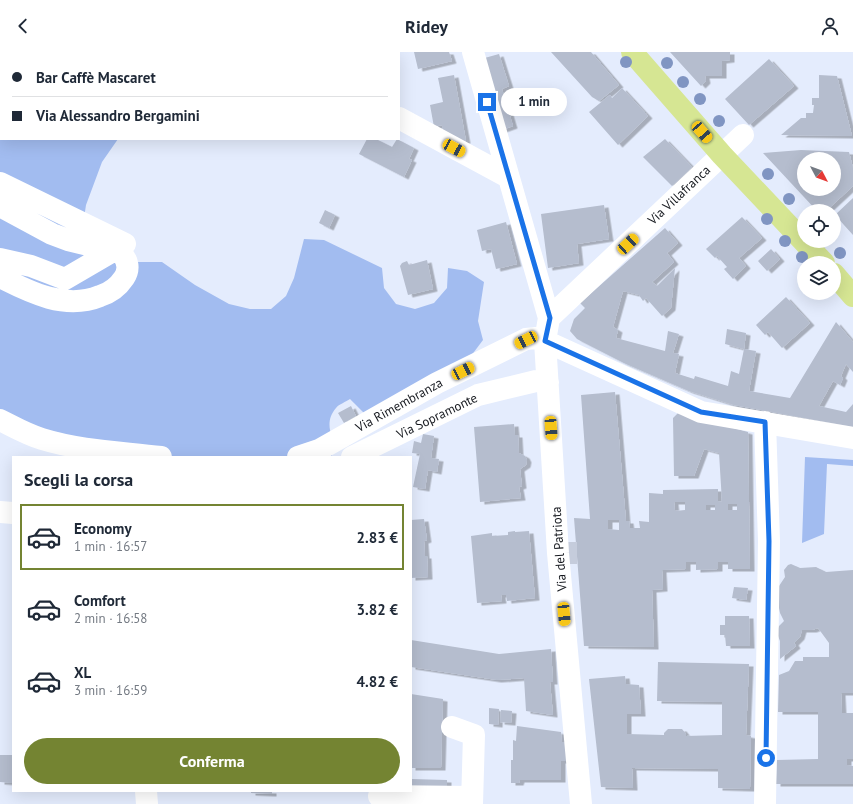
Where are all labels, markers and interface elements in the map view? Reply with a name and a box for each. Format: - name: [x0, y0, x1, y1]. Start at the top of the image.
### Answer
- icon: back: [12, 15, 34, 37]
- text: Ridey: [405, 15, 448, 38]
- icon: person: [819, 15, 841, 37]
- text: Bar Caffè Mascaret: [36, 68, 156, 87]
- callout: 1 min: [501, 88, 567, 116]
- route end: [478, 93, 496, 111]
- text: 1 min: [518, 93, 550, 110]
- text: Via Alessandro Bergamini: [36, 106, 200, 125]
- car: [690, 119, 714, 145]
- car: [441, 137, 467, 159]
- north arrow: [797, 152, 841, 196]
- map controls: [797, 152, 841, 300]
- street label: Via Villafranca: [643, 162, 714, 229]
- button: locate: [797, 204, 841, 248]
- car: [615, 231, 641, 257]
- button: layers: [797, 256, 841, 300]
- car: [513, 329, 539, 351]
- car: [450, 360, 476, 382]
- street label: Via Rimembranza: [352, 374, 446, 436]
- street label: Via Sopramonte: [393, 389, 480, 443]
- car: [544, 416, 558, 440]
- text: Scegli la corsa: [24, 468, 133, 491]
- street label: Via del Patriota: [548, 506, 571, 593]
- icon: car: [26, 519, 62, 555]
- text: Economy: [74, 519, 132, 538]
- text: 2.83 €: [356, 528, 398, 547]
- text: 1 min · 16:57: [74, 538, 147, 555]
- icon: car: [26, 591, 62, 627]
- text: Comfort: [74, 591, 126, 610]
- text: 3.82 €: [356, 600, 398, 619]
- car: [557, 602, 571, 626]
- text: 2 min · 16:58: [74, 610, 147, 627]
- icon: car: [26, 663, 62, 699]
- text: XL: [74, 663, 91, 682]
- text: 4.82 €: [356, 672, 398, 691]
- text: 3 min · 16:59: [74, 682, 147, 699]
- button: Conferma: [24, 738, 400, 784]
- route start: [757, 749, 775, 767]

